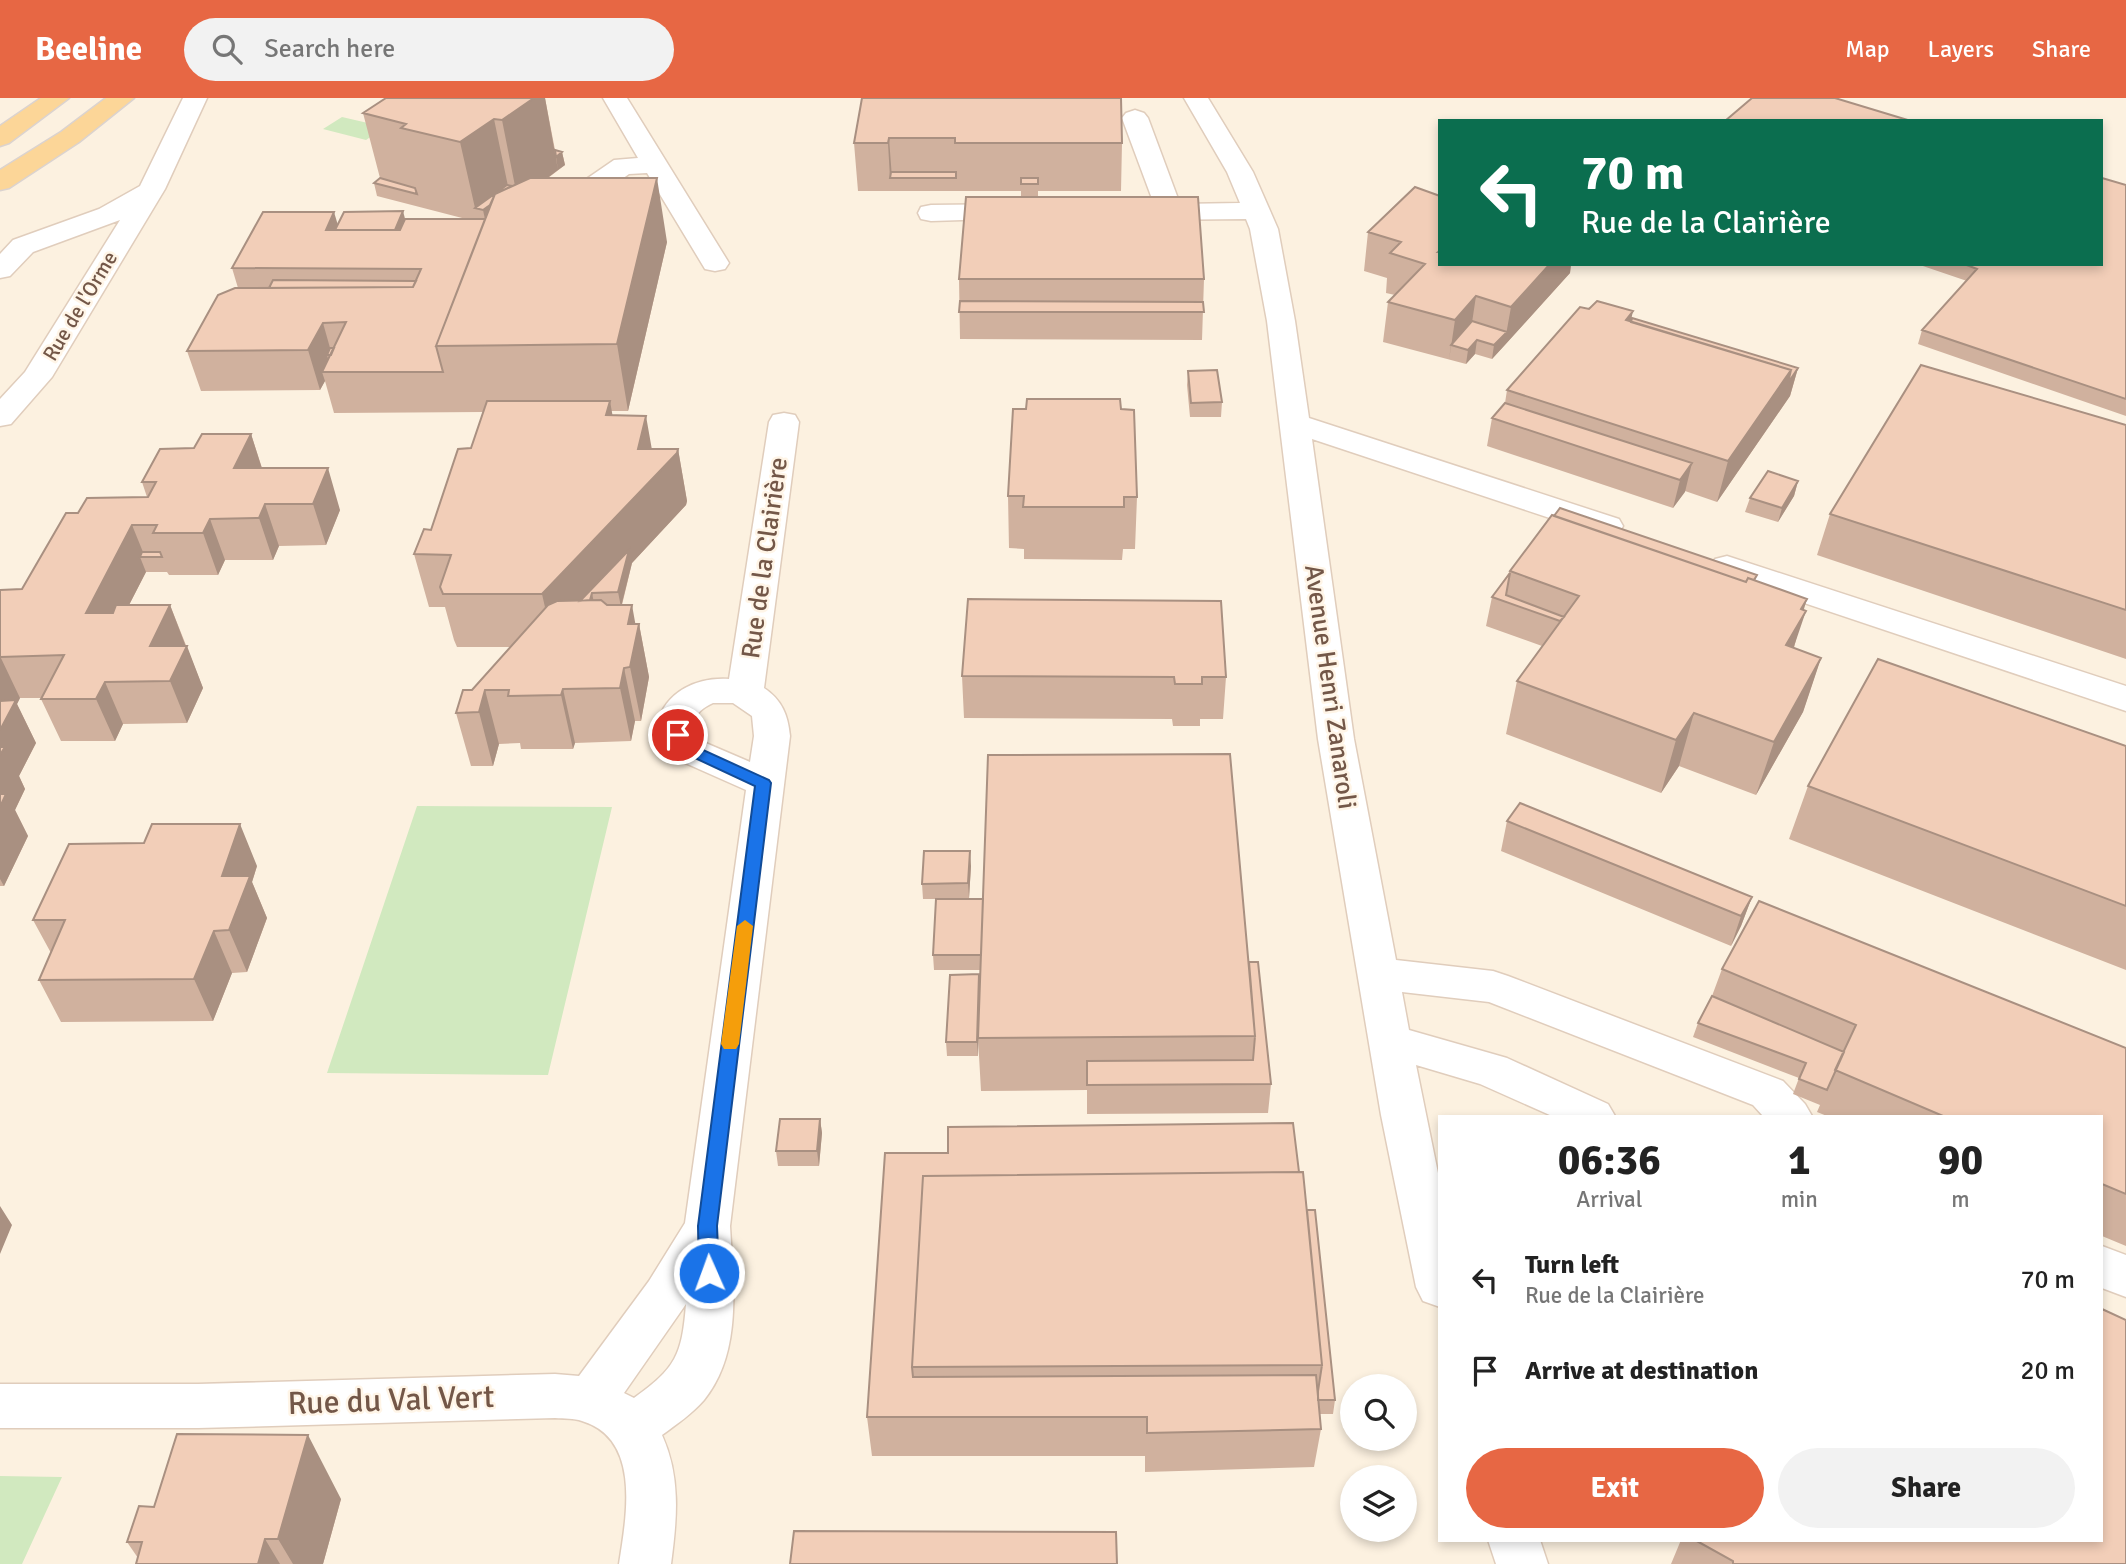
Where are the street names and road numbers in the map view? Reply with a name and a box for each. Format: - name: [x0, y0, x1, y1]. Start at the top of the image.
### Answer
- street label: Rue de l'Orme: [37, 246, 123, 366]
- street label: Rue de la Clairière: [735, 455, 795, 661]
- street label: Avenue Henri Zanaroli: [1297, 563, 1363, 811]
- street label: Rue du Val Vert: [287, 1377, 495, 1423]

